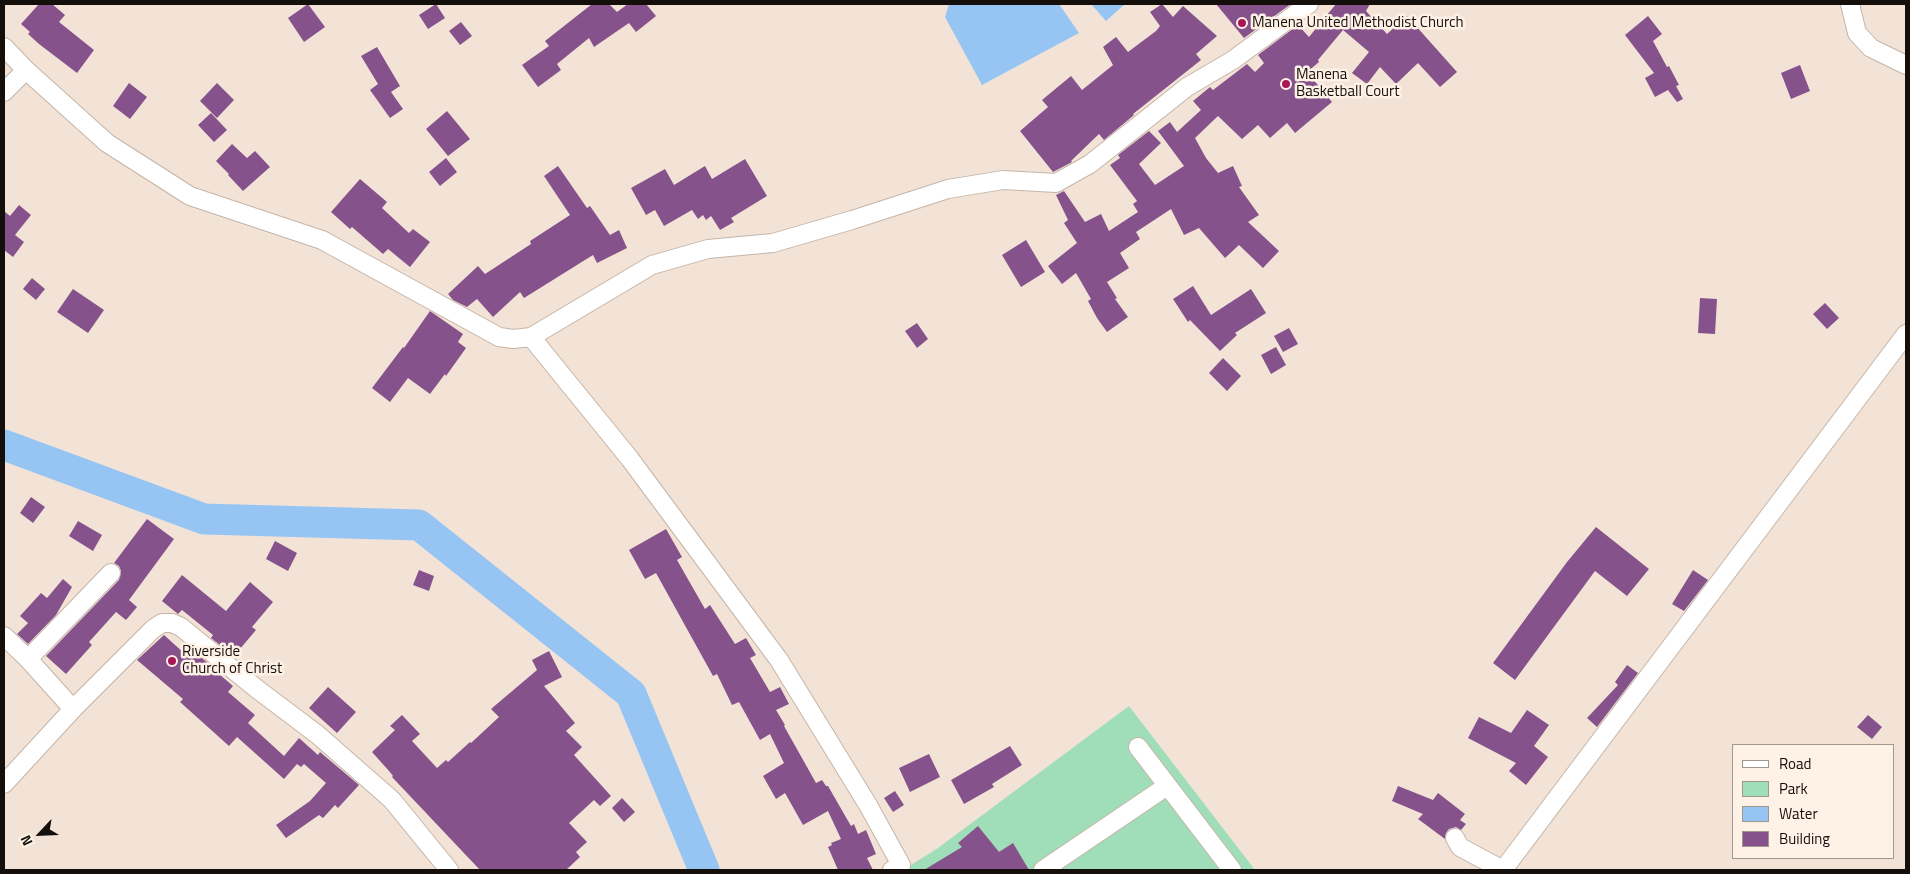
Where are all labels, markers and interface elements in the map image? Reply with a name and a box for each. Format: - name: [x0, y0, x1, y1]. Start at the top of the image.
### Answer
- place label: Manena United Methodist Church: [1252, 14, 1464, 32]
- marker: Manena United Methodist Church: [1236, 17, 1248, 29]
- place label: Manena Basketball Court: [1296, 66, 1399, 101]
- marker: Manena Basketball Court: [1280, 78, 1292, 90]
- place label: Riverside Church of Christ: [182, 643, 282, 678]
- marker: Riverside Church of Christ: [166, 655, 178, 667]
- legend: [1732, 744, 1895, 859]
- text: Road: [1779, 752, 1811, 775]
- text: Park: [1779, 777, 1808, 800]
- text: Water: [1779, 802, 1818, 825]
- north arrow: [15, 809, 65, 859]
- text: Building: [1779, 827, 1830, 850]
- text: N: [14, 832, 38, 849]

